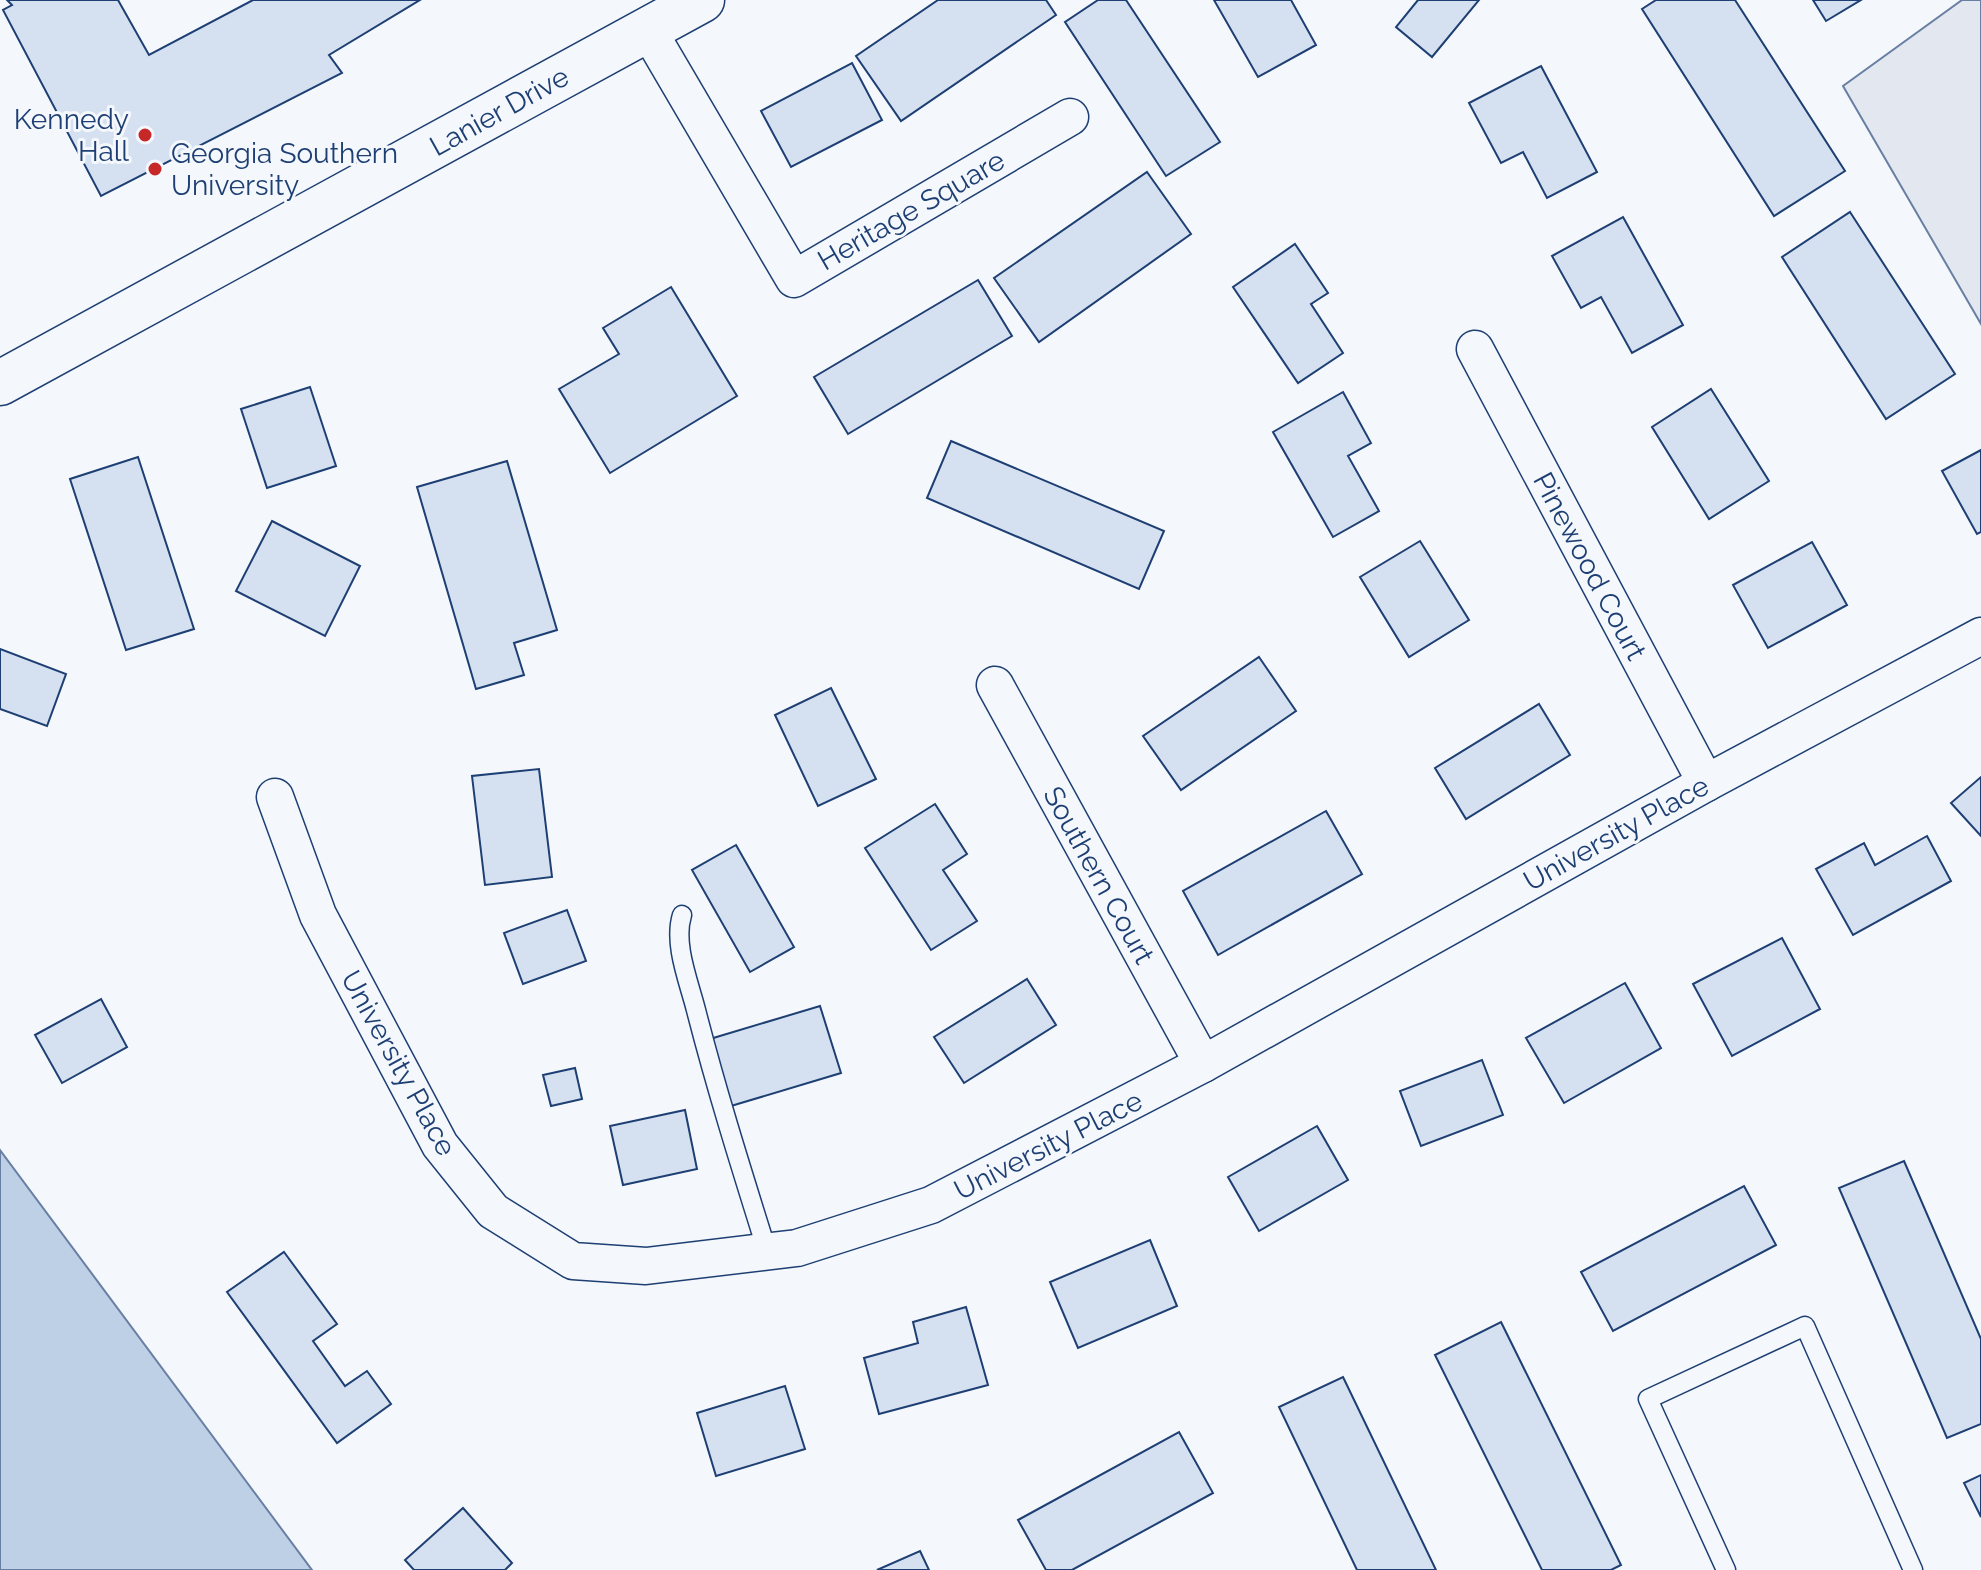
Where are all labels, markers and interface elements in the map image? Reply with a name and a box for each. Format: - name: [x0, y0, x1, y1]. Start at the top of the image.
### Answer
- street label: Lanier Drive: [424, 60, 574, 163]
- place label: Kennedy Hall: [14, 103, 129, 168]
- marker: Kennedy Hall: [136, 126, 154, 144]
- place label: Georgia Southern University: [171, 137, 398, 202]
- street label: Heritage Square: [812, 144, 1011, 277]
- marker: Georgia Southern University: [146, 160, 164, 178]
- street label: Pinewood Court: [1526, 467, 1653, 666]
- street label: University Place: [1518, 769, 1715, 898]
- street label: Southern Court: [1036, 781, 1161, 970]
- street label: University Place: [334, 965, 463, 1162]
- street label: University Place: [949, 1084, 1148, 1207]

